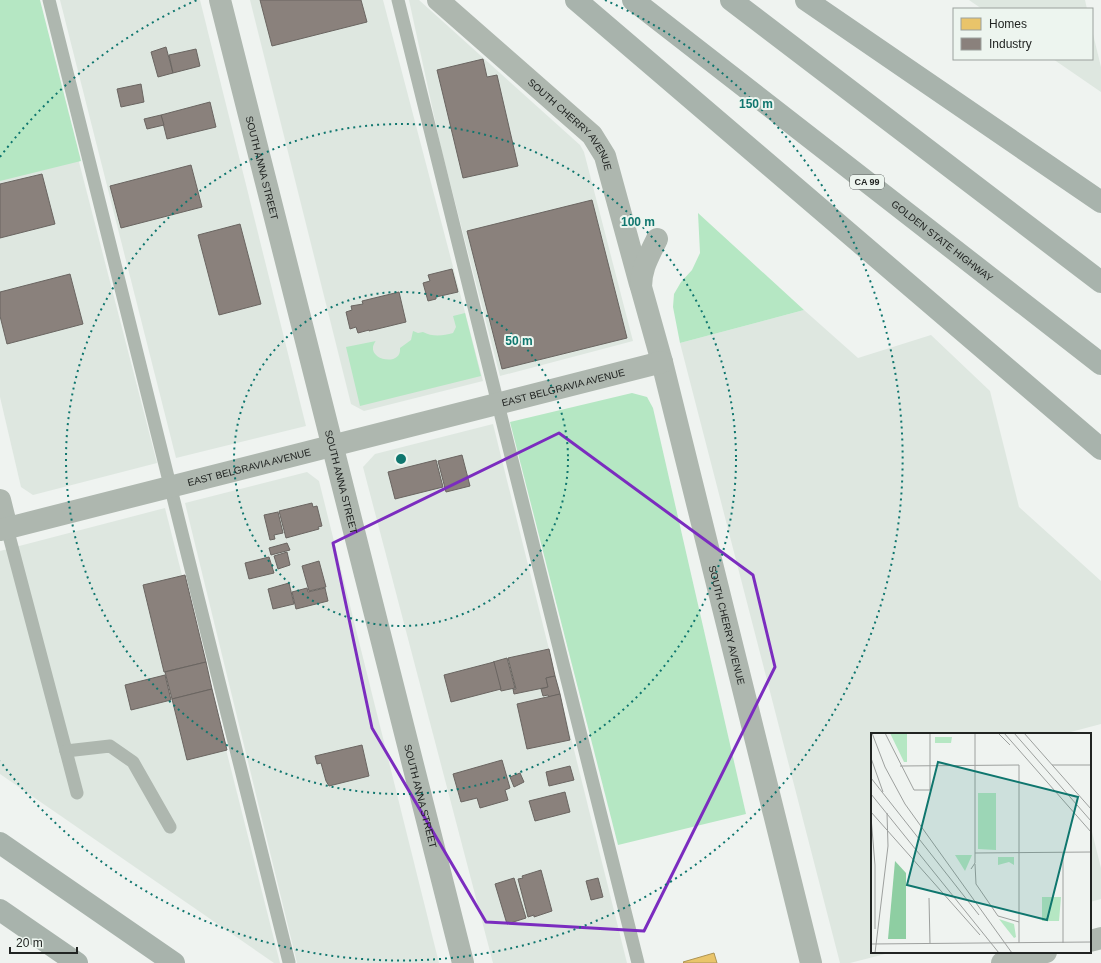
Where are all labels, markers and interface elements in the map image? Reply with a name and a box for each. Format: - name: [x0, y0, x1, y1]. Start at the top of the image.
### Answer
- legend: [953, 8, 1093, 60]
- text: Homes: [989, 17, 1027, 31]
- text: Industry: [989, 37, 1032, 51]
- street label: SOUTH CHERRY AVENUE: [526, 76, 614, 172]
- text: 150 m: [739, 97, 773, 111]
- street label: SOUTH ANNA STREET: [244, 115, 281, 221]
- road number: CA 99: [850, 175, 884, 189]
- street label: GOLDEN STATE HIGHWAY: [890, 198, 996, 284]
- text: 100 m: [621, 215, 655, 229]
- text: 50 m: [505, 334, 533, 348]
- street label: EAST BELGRAVIA AVENUE: [500, 366, 626, 408]
- street label: SOUTH ANNA STREET: [323, 429, 360, 535]
- street label: EAST BELGRAVIA AVENUE: [186, 446, 312, 488]
- centre of rings: [394, 452, 408, 466]
- street label: SOUTH CHERRY AVENUE: [707, 564, 747, 686]
- inset map: [871, 733, 1091, 953]
- street label: SOUTH ANNA STREET: [402, 743, 439, 849]
- scale bar: [10, 929, 77, 955]
- text: 20 m: [16, 936, 43, 950]

